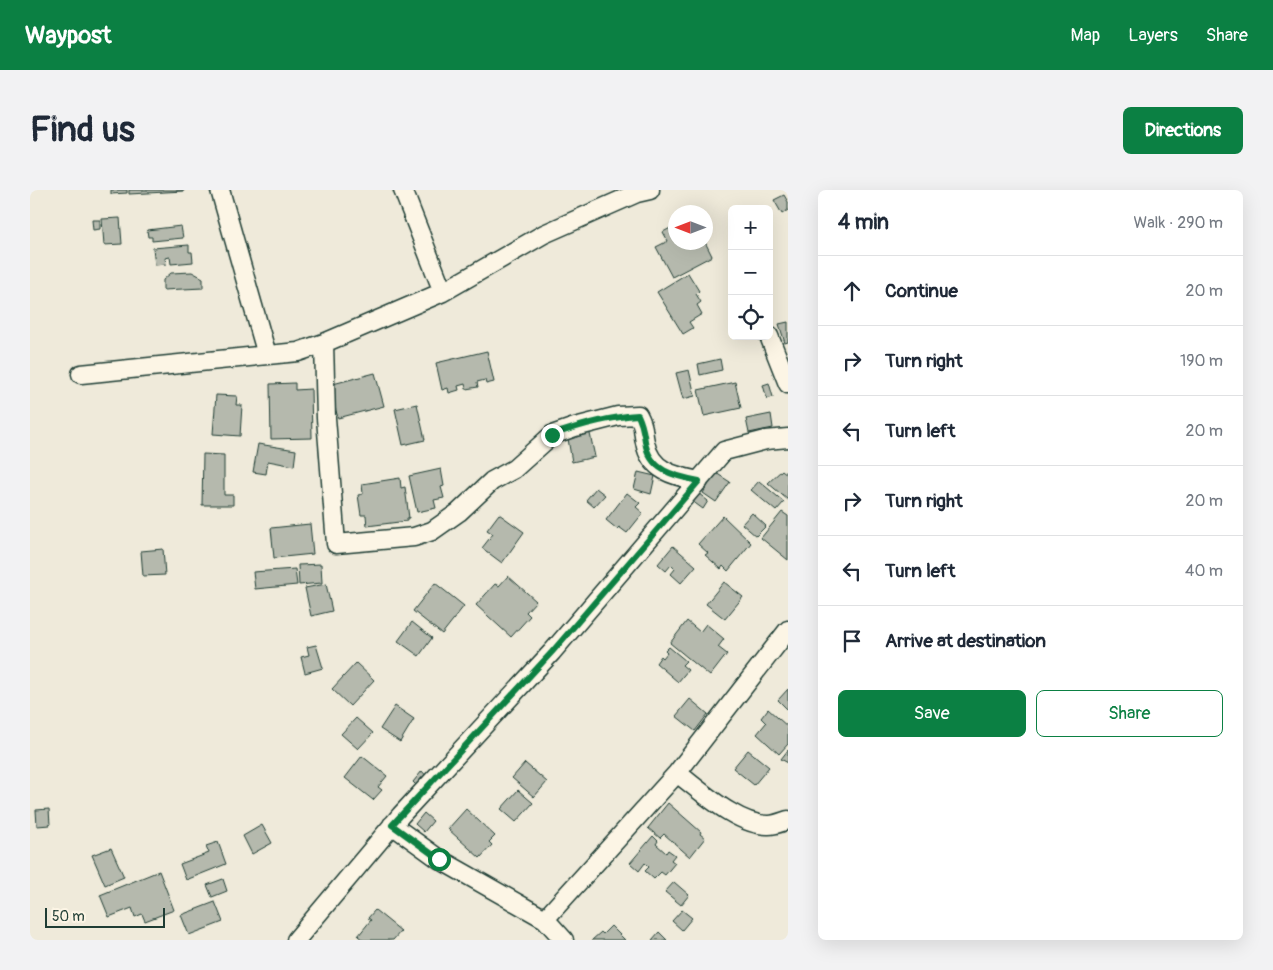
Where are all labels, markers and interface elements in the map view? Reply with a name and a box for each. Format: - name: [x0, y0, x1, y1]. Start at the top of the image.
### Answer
- text: Waypost: [25, 21, 112, 50]
- text: Map: [1071, 24, 1100, 47]
- text: Layers: [1128, 24, 1178, 47]
- text: Share: [1206, 24, 1248, 47]
- button: Directions: [1123, 107, 1243, 154]
- text: Find us: [30, 108, 135, 152]
- north arrow: [668, 205, 713, 250]
- map controls: [728, 205, 773, 340]
- button: +: [728, 205, 773, 250]
- text: 4 min: [838, 209, 889, 236]
- text: Walk · 290 m: [1134, 213, 1223, 233]
- button: −: [728, 250, 773, 295]
- icon: ahead: [838, 277, 866, 305]
- text: Continue: [885, 279, 958, 303]
- text: 20 m: [1185, 281, 1223, 301]
- button: locate: [728, 295, 773, 340]
- icon: right: [838, 347, 866, 375]
- text: Turn right: [885, 349, 963, 373]
- text: 190 m: [1180, 351, 1223, 371]
- icon: left: [838, 417, 866, 445]
- text: Turn left: [885, 419, 955, 443]
- text: 20 m: [1185, 421, 1223, 441]
- route end: [541, 424, 564, 447]
- icon: right: [838, 487, 866, 515]
- text: Turn right: [885, 489, 963, 513]
- text: 20 m: [1185, 491, 1223, 511]
- icon: left: [838, 557, 866, 585]
- text: Turn left: [885, 559, 955, 583]
- text: 40 m: [1185, 561, 1223, 581]
- icon: arrive: [838, 627, 866, 655]
- text: Arrive at destination: [885, 629, 1046, 653]
- button: Save: [838, 690, 1026, 737]
- button: Share: [1036, 690, 1223, 737]
- route start: [428, 848, 451, 871]
- scale bar: [45, 905, 165, 928]
- text: 50 m: [52, 908, 85, 925]

